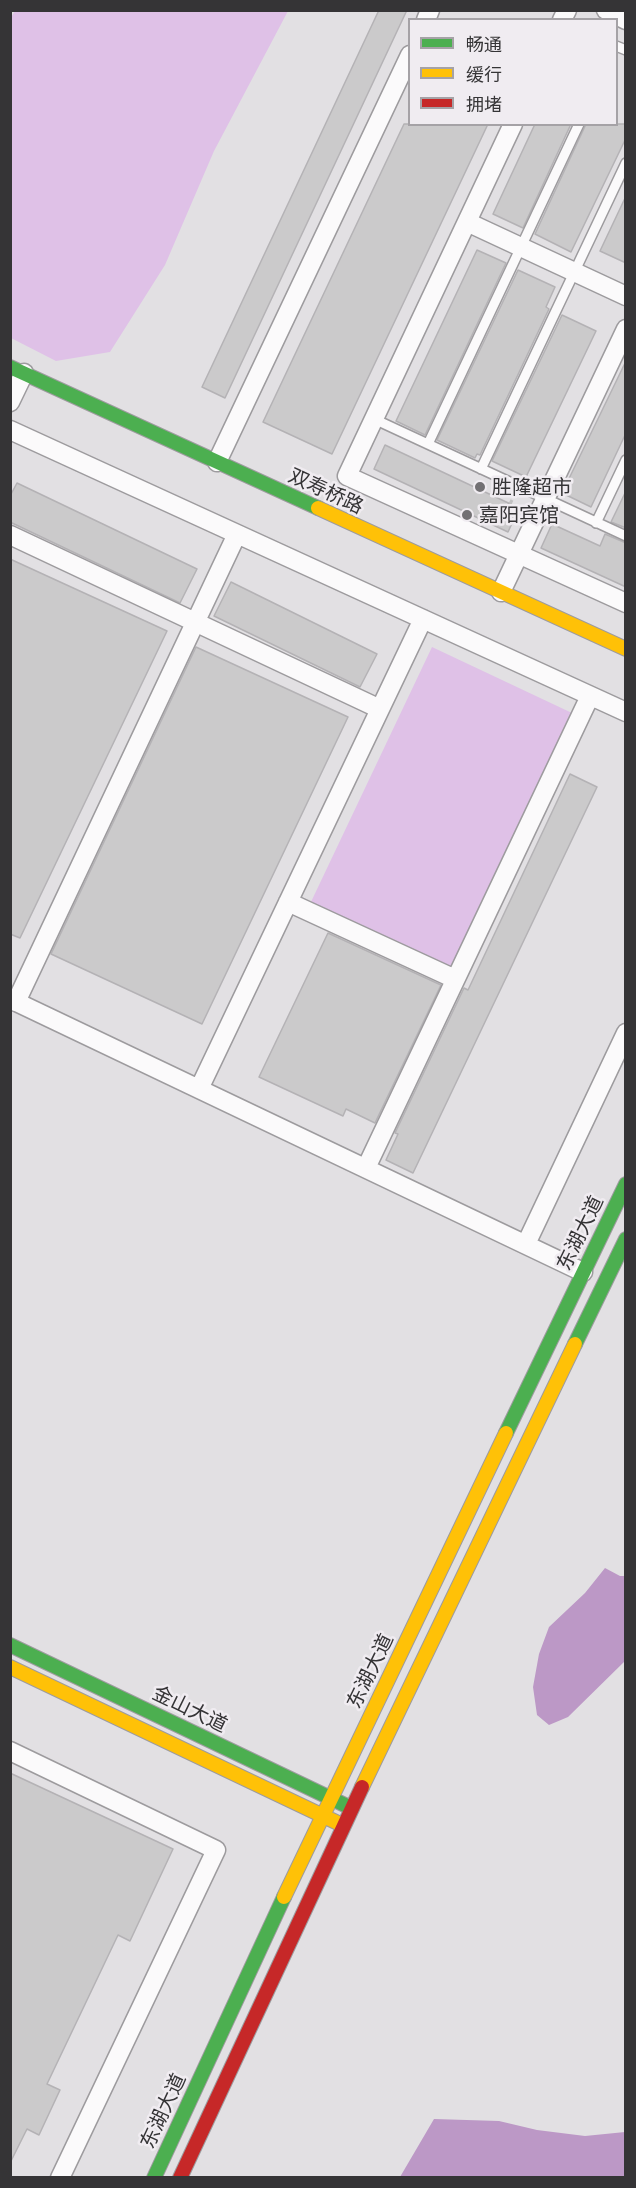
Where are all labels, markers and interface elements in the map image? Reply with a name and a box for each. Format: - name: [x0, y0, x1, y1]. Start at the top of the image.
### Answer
- legend: [408, 18, 618, 126]
- text: 畅通: [466, 33, 502, 55]
- text: 缓行: [466, 63, 502, 85]
- text: 拥堵: [466, 93, 502, 115]
- street label: 双寿桥路: [285, 463, 367, 519]
- place label: 胜隆超市: [492, 475, 572, 499]
- marker: 胜隆超市: [473, 480, 487, 494]
- place label: 嘉阳宾馆: [479, 503, 559, 527]
- marker: 嘉阳宾馆: [460, 508, 474, 522]
- street label: 东湖大道: [552, 1192, 608, 1274]
- street label: 东湖大道: [342, 1630, 398, 1712]
- street label: 金山大道: [149, 1681, 231, 1737]
- street label: 东湖大道: [135, 2070, 191, 2152]

